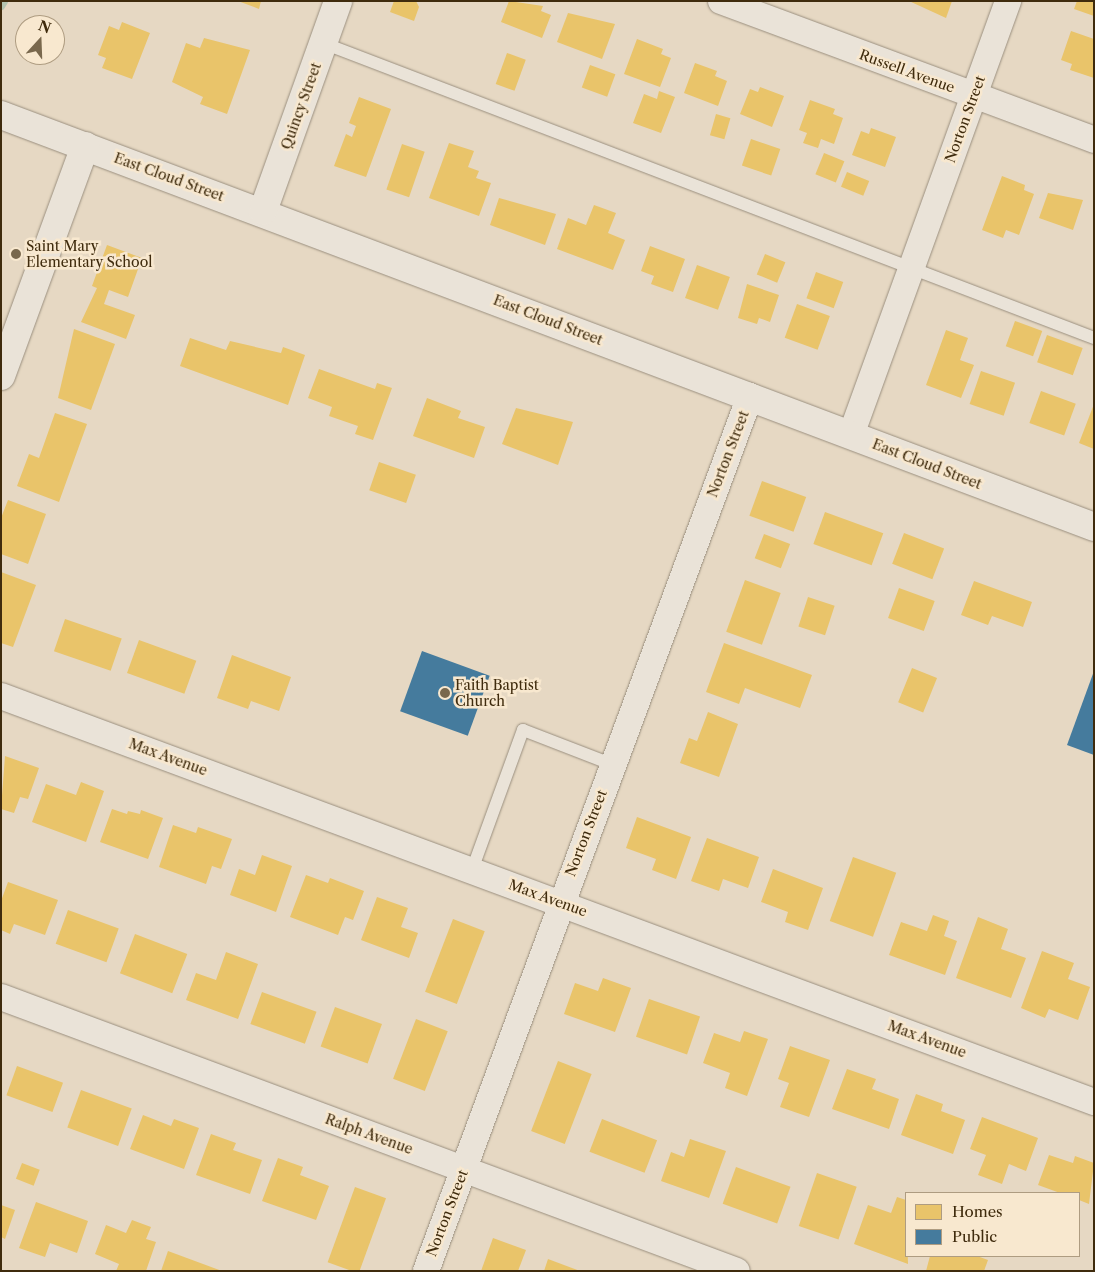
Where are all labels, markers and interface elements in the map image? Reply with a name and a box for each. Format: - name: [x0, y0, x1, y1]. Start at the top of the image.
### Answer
- north arrow: [15, 15, 65, 65]
- text: N: [36, 16, 54, 37]
- street label: Russell Avenue: [857, 46, 957, 96]
- street label: Quincy Street: [277, 60, 325, 152]
- street label: Norton Street: [941, 73, 989, 165]
- street label: East Cloud Street: [112, 149, 226, 205]
- place label: Saint Mary Elementary School: [26, 238, 153, 270]
- marker: Saint Mary Elementary School: [10, 248, 22, 260]
- street label: East Cloud Street: [491, 291, 605, 349]
- street label: Norton Street: [704, 408, 752, 500]
- street label: East Cloud Street: [870, 435, 984, 493]
- place label: Faith Baptist Church: [455, 677, 539, 710]
- marker: Faith Baptist Church: [439, 687, 451, 699]
- street label: Max Avenue: [126, 735, 210, 779]
- street label: Norton Street: [562, 787, 610, 879]
- street label: Max Avenue: [506, 876, 590, 920]
- street label: Max Avenue: [885, 1017, 969, 1061]
- street label: Ralph Avenue: [323, 1110, 415, 1158]
- street label: Norton Street: [423, 1167, 471, 1259]
- legend: [905, 1192, 1080, 1257]
- text: Homes: [952, 1202, 1003, 1221]
- text: Public: [952, 1227, 997, 1246]

